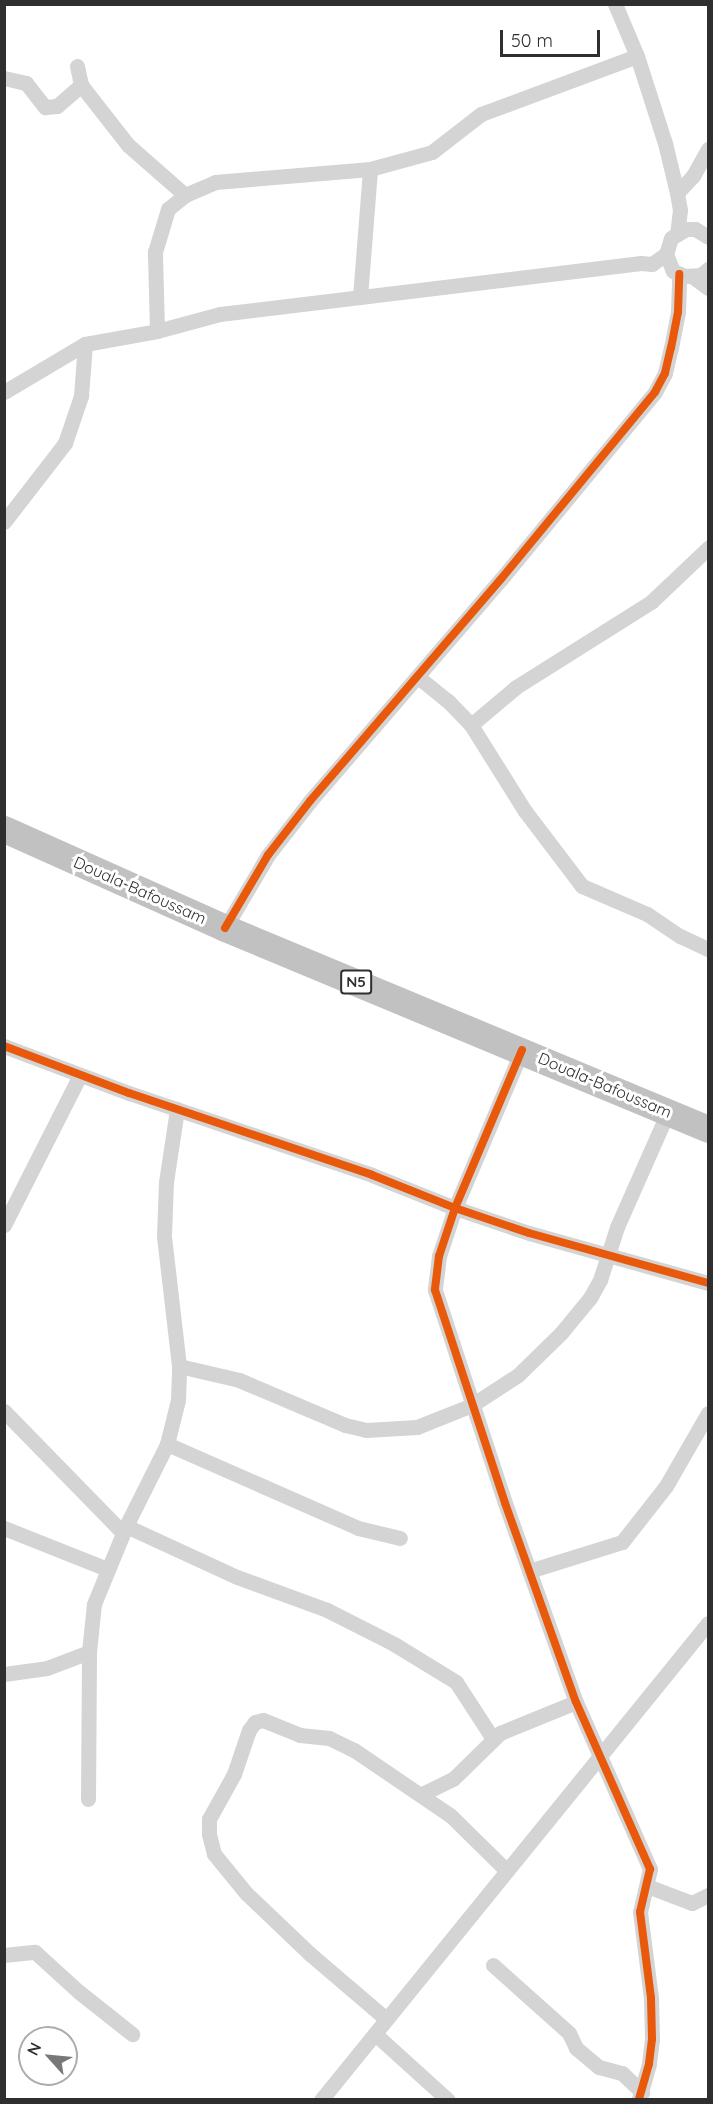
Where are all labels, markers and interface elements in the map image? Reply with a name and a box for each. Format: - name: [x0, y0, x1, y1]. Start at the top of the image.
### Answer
- scale bar: [503, 18, 604, 56]
- text: 50 m: [511, 29, 553, 52]
- street label: Douala-Bafoussam: [71, 852, 209, 928]
- road number: N5: [340, 970, 372, 994]
- street label: Douala-Bafoussam: [535, 1048, 675, 1122]
- north arrow: [18, 2026, 78, 2086]
- text: N: [22, 2039, 45, 2059]

